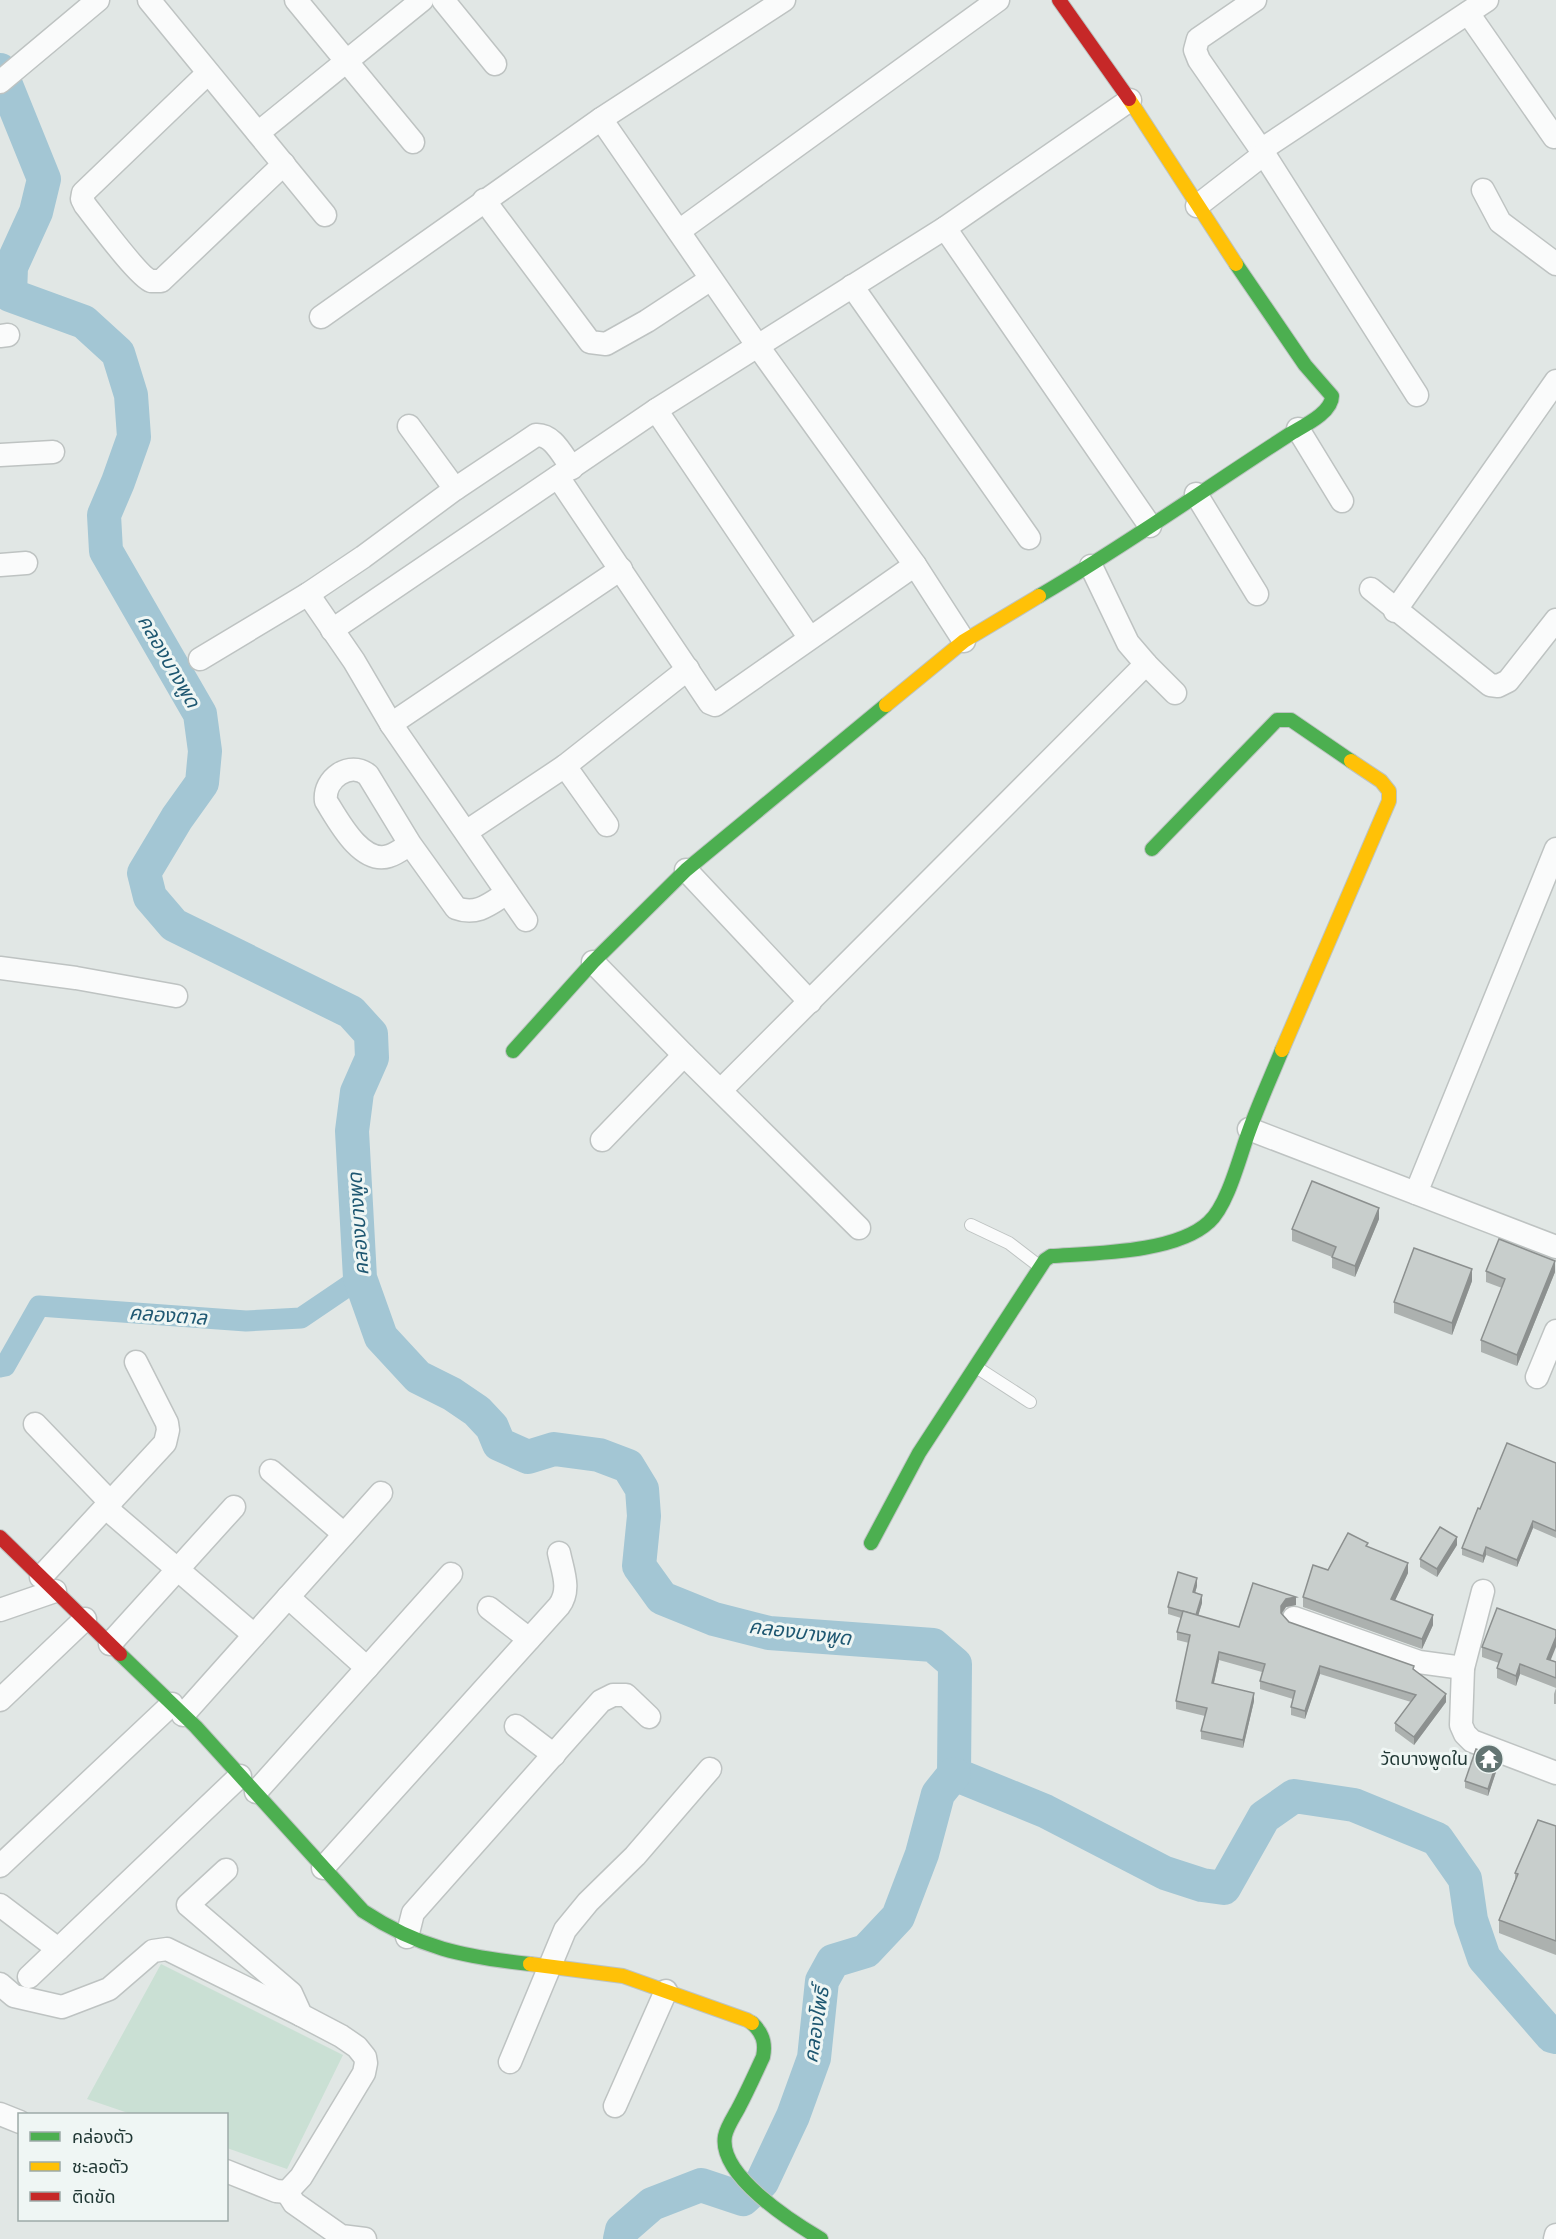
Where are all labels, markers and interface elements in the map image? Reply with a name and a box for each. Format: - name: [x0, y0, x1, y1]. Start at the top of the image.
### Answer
- water label: คลองบางพูด: [132, 610, 206, 713]
- water label: คลองบางพูด: [341, 1171, 375, 1276]
- water label: คลองตาล: [128, 1299, 208, 1329]
- water label: คลองบางพูด: [747, 1613, 853, 1651]
- temple icon: วัดบางพูดใน: [1473, 1743, 1505, 1775]
- place label: วัดบางพูดใน: [1380, 1747, 1468, 1771]
- water label: คลองโพธิ์: [797, 1980, 834, 2064]
- legend: [18, 2113, 228, 2221]
- text: คล่องตัว: [72, 2125, 134, 2147]
- text: ชะลอตัว: [72, 2155, 129, 2177]
- text: ติดขัด: [72, 2185, 115, 2207]

